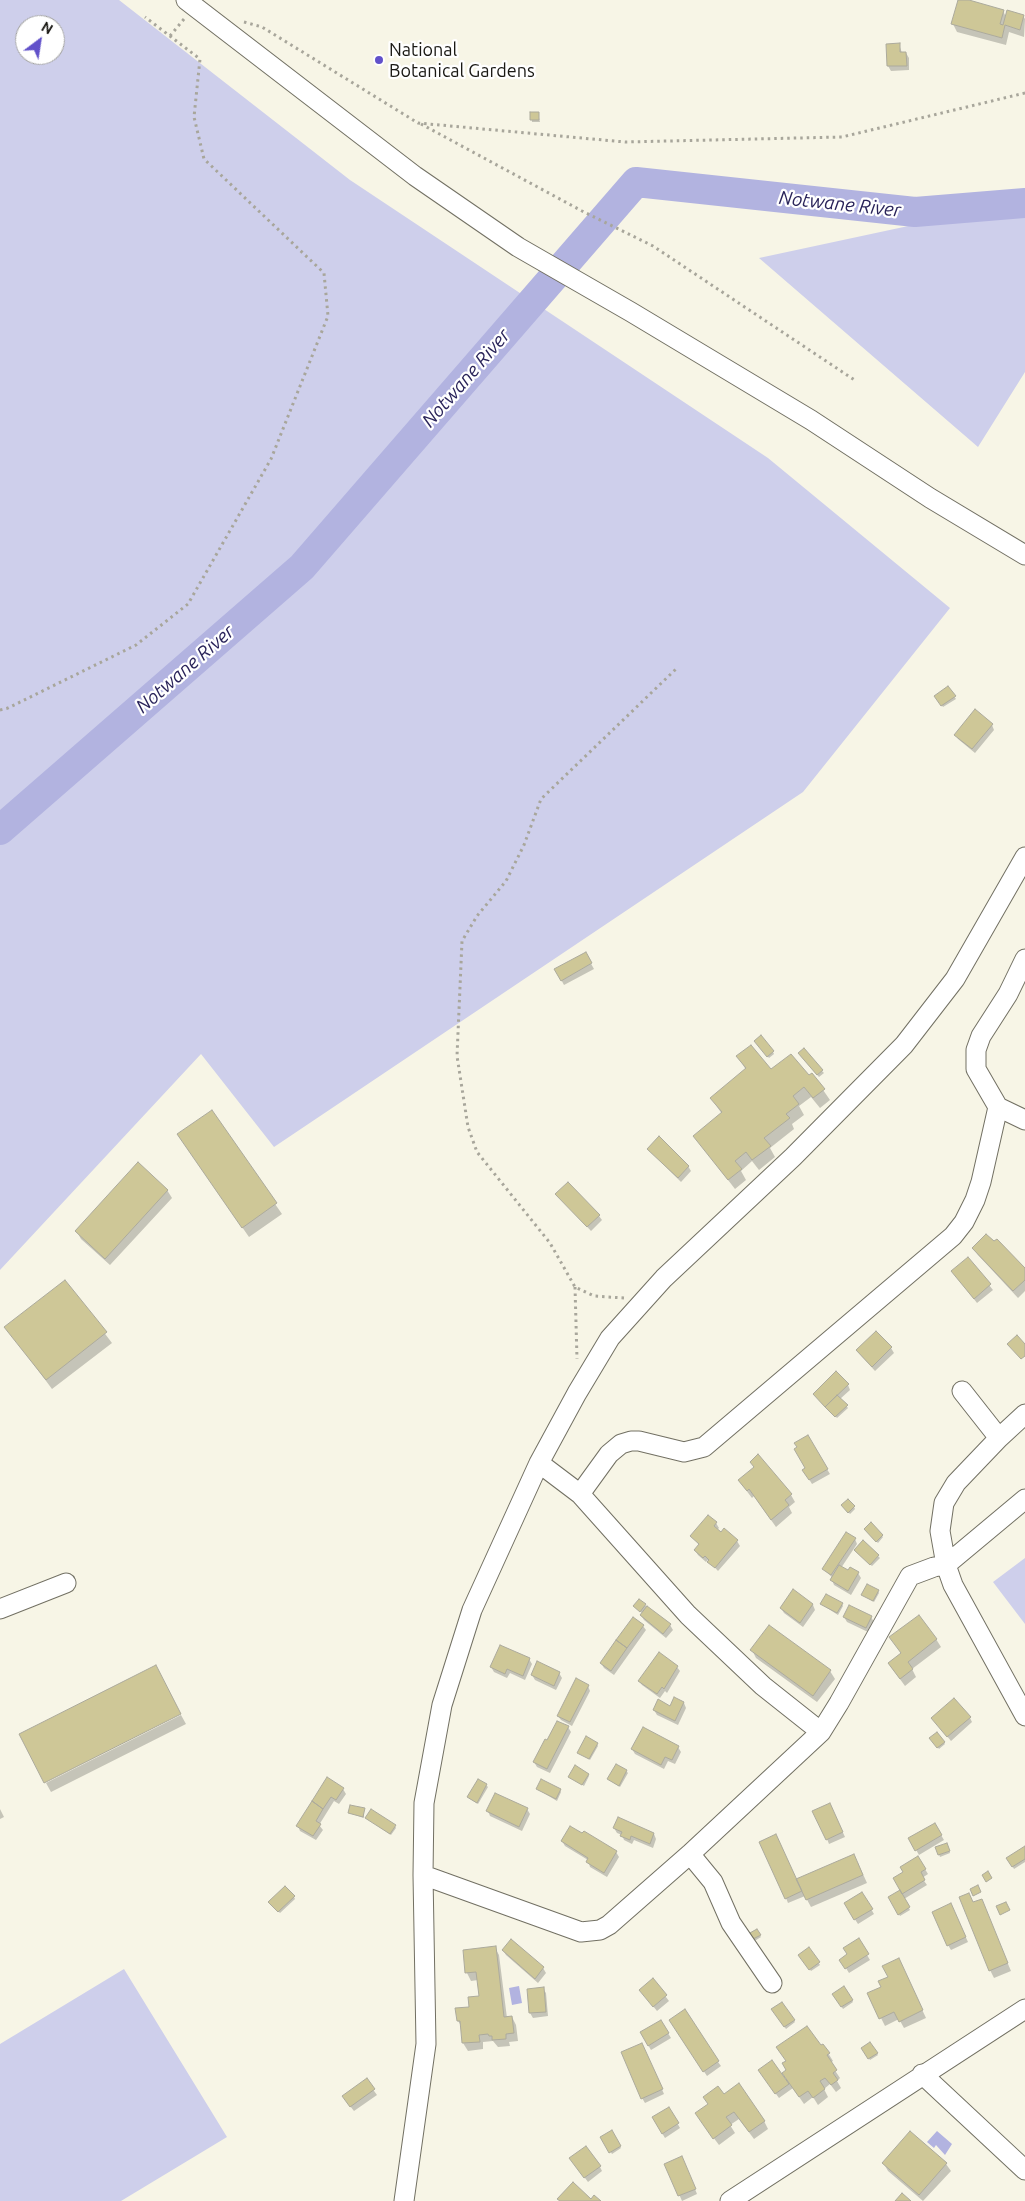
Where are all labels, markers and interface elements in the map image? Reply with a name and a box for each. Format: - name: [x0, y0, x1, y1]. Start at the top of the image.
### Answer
- north arrow: [15, 15, 65, 65]
- text: N: [39, 18, 56, 38]
- place label: National Botanical Gardens: [389, 39, 535, 82]
- marker: National Botanical Gardens: [373, 54, 385, 66]
- water label: Notwane River: [778, 186, 902, 222]
- water label: Notwane River: [417, 324, 515, 432]
- water label: Notwane River: [131, 620, 239, 718]

